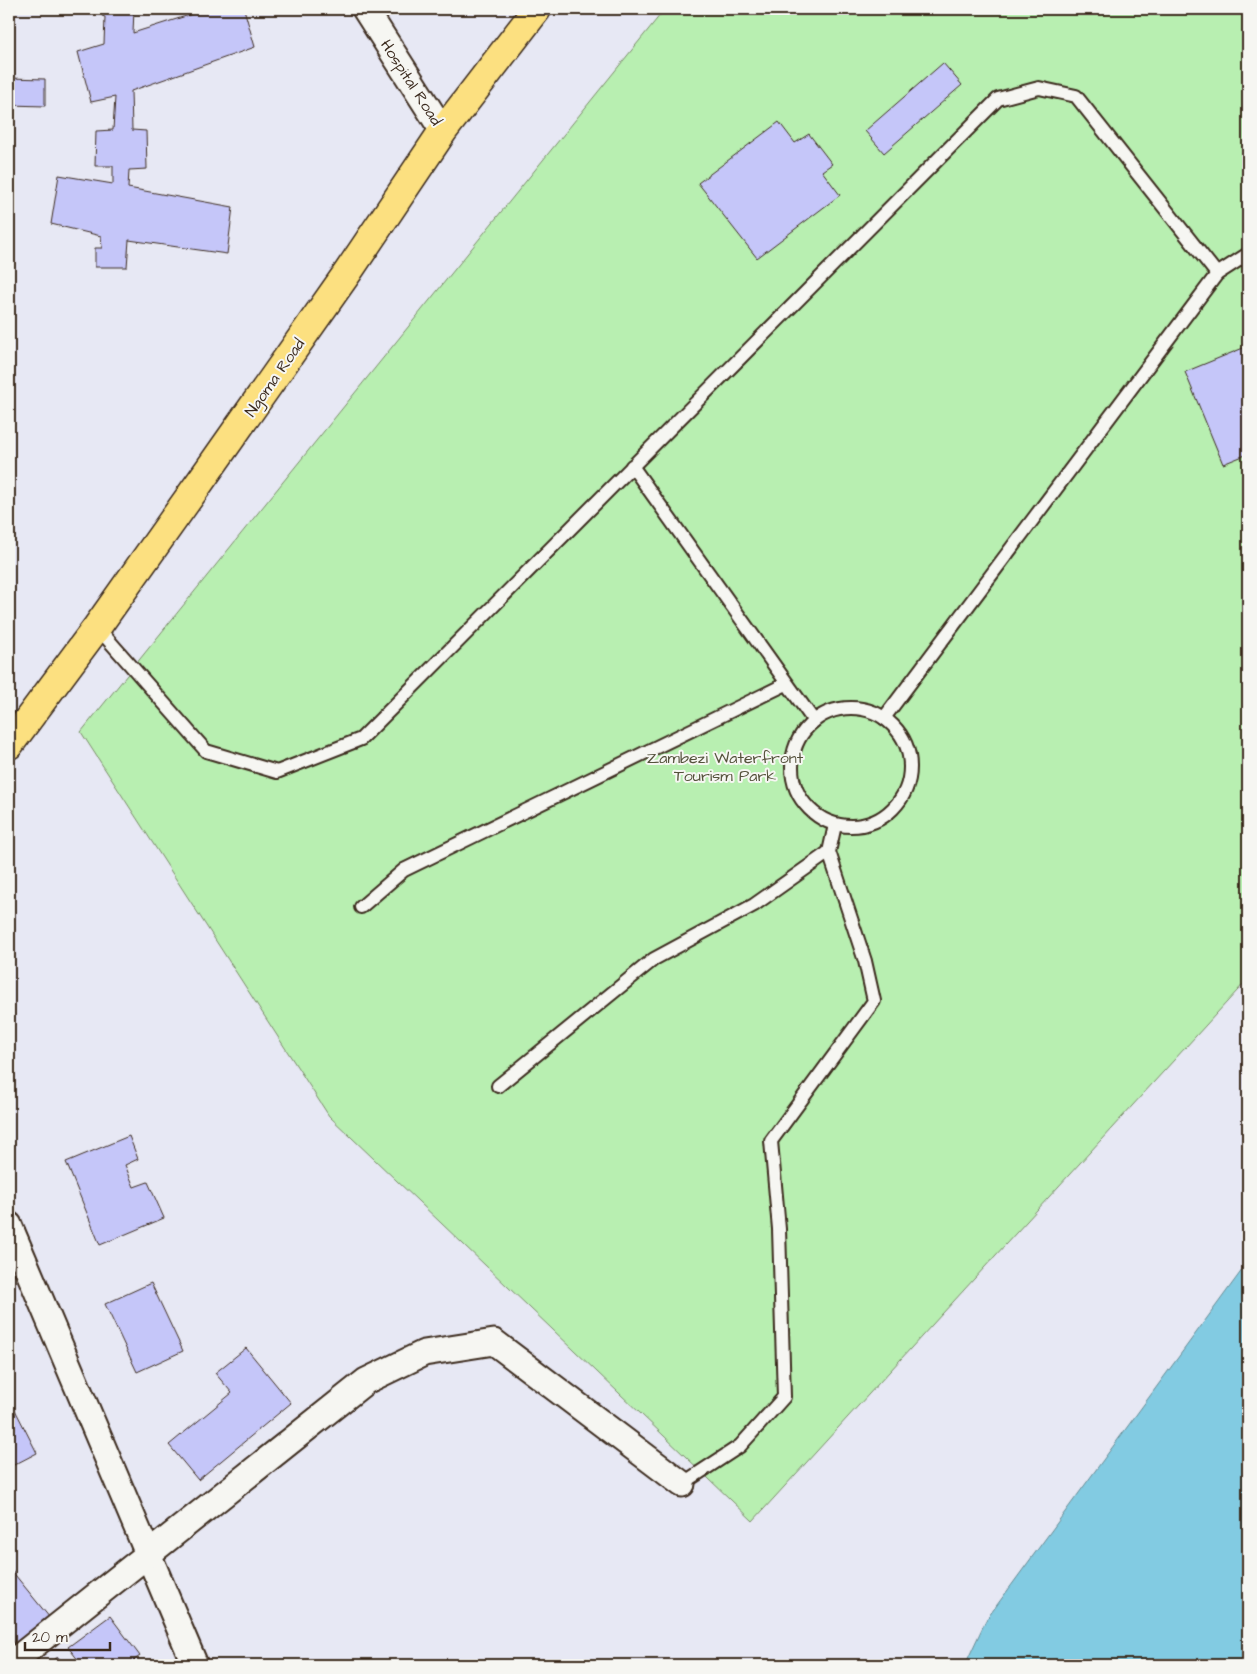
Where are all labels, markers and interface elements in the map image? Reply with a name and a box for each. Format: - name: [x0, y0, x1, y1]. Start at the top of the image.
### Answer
- street label: Hospital Road: [375, 35, 447, 130]
- street label: Ngoma Road: [240, 334, 311, 422]
- park label: Zambezi Waterfront Tourism Park: [647, 747, 804, 787]
- scale bar: [25, 1619, 110, 1651]
- text: 20 m: [32, 1627, 68, 1648]

